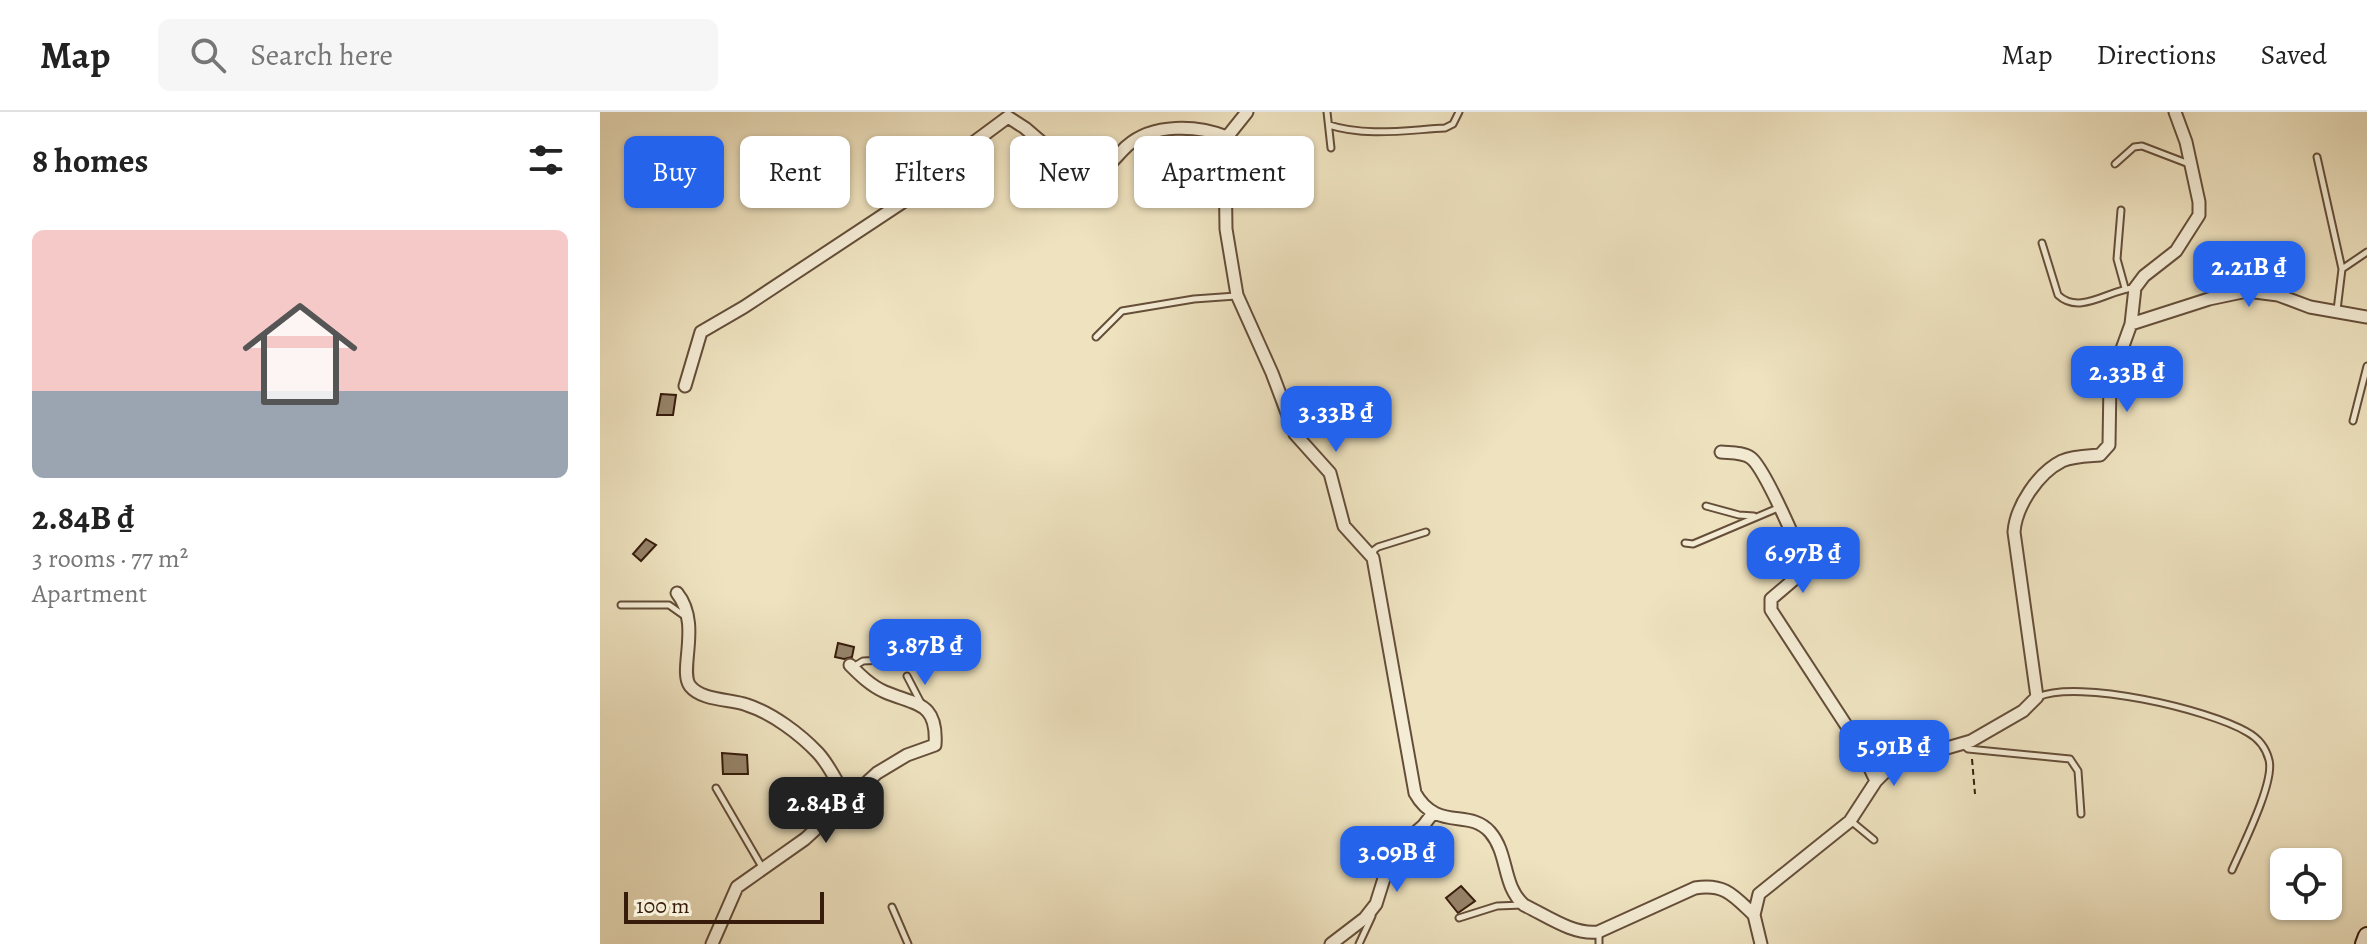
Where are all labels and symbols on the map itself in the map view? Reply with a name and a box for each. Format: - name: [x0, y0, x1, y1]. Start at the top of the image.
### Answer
- pin: 2.21B ₫: [2175, 241, 2323, 309]
- pin: 2.33B ₫: [2053, 346, 2201, 414]
- pin: 3.33B ₫: [1262, 386, 1410, 454]
- pin: 6.97B ₫: [1729, 527, 1877, 595]
- pin: 3.87B ₫: [851, 619, 999, 687]
- pin: 5.91B ₫: [1820, 720, 1968, 788]
- pin: 2.84B ₫: [752, 777, 900, 845]
- pin: 3.09B ₫: [1323, 826, 1471, 894]
- scale bar: [624, 888, 824, 924]

